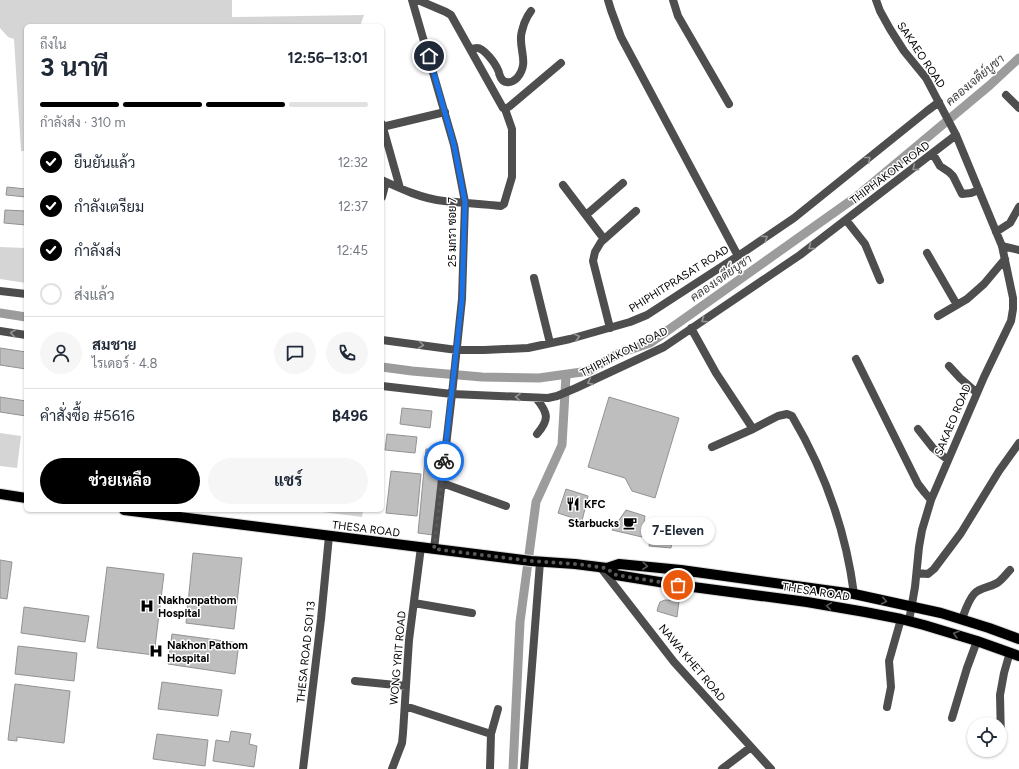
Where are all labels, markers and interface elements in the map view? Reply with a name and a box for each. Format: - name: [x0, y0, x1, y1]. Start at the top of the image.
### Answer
- street label: SAKAEO ROAD: [894, 20, 948, 91]
- text: ถึงใน: [40, 37, 67, 52]
- pin: [412, 39, 446, 73]
- icon: home: [418, 45, 440, 67]
- text: 12:56–13:01: [288, 49, 368, 67]
- text: 3 นาที: [40, 51, 108, 83]
- water label: คลองเจดีย์บูชา: [942, 51, 1008, 109]
- text: กำลังส่ง · 310 m: [40, 115, 125, 130]
- street label: THIPHAKON ROAD: [848, 139, 933, 207]
- icon: check: [40, 151, 62, 173]
- text: ยืนยันแล้ว: [74, 154, 135, 172]
- text: 12:32: [338, 155, 368, 170]
- one-way arrow: [864, 157, 871, 164]
- one-way arrow: [912, 163, 919, 170]
- icon: check: [40, 195, 62, 217]
- street label: 25 มกรา ซอย 7: [446, 197, 459, 267]
- text: กำลังเตรียม: [74, 198, 144, 216]
- text: 12:37: [338, 199, 368, 214]
- one-way arrow: [761, 235, 768, 243]
- icon: check: [40, 239, 62, 261]
- text: กำลังส่ง: [74, 242, 121, 260]
- one-way arrow: [809, 242, 816, 249]
- text: 12:45: [337, 243, 368, 258]
- street label: PHIPHITPRASAT ROAD: [627, 243, 732, 315]
- water label: คลองเจดีย์บูชา: [687, 251, 755, 305]
- text: ส่งแล้ว: [74, 286, 115, 304]
- one-way arrow: [701, 315, 708, 323]
- street label: THIPHAKON ROAD: [578, 324, 670, 380]
- one-way arrow: [10, 329, 16, 338]
- button: person: [40, 332, 82, 374]
- button: chat: [274, 332, 316, 374]
- button: phone: [326, 332, 368, 374]
- one-way arrow: [573, 333, 580, 342]
- text: สมชาย: [92, 336, 137, 354]
- one-way arrow: [418, 340, 424, 349]
- text: ไรเดอร์ · 4.8: [92, 356, 158, 371]
- one-way arrow: [587, 377, 594, 385]
- street label: SAKAEO ROAD: [932, 382, 974, 458]
- one-way arrow: [515, 392, 521, 401]
- text: คำสั่งซื้อ #5616: [40, 407, 135, 425]
- text: ฿496: [332, 407, 368, 425]
- courier: [424, 441, 464, 481]
- icon: bike: [433, 450, 455, 472]
- button: ช่วยเหลือ: [40, 458, 200, 504]
- button: แชร์: [208, 458, 368, 504]
- restaurant icon: KFC: [565, 496, 581, 512]
- place label: KFC: [584, 498, 605, 511]
- cafe icon: Starbucks: [622, 515, 638, 531]
- place label: Starbucks: [568, 517, 619, 530]
- callout: 7-Eleven: [641, 517, 715, 545]
- street label: THESA ROAD: [331, 518, 401, 540]
- text: 7-Eleven: [652, 523, 704, 538]
- one-way arrow: [642, 561, 648, 570]
- pin: [661, 568, 695, 602]
- icon: bag: [667, 574, 689, 596]
- street label: THESA ROAD: [781, 580, 851, 604]
- place label: Nakhonpathom Hospital: [158, 594, 237, 620]
- one-way arrow: [880, 596, 887, 605]
- hospital icon: Nakhonpathom Hospital: [139, 598, 155, 614]
- street label: THESA ROAD SOI 13: [294, 600, 318, 704]
- one-way arrow: [826, 602, 832, 611]
- street label: WONG YRIT ROAD: [387, 610, 409, 706]
- street label: NAWA KHET ROAD: [656, 622, 728, 705]
- one-way arrow: [952, 630, 959, 639]
- place label: Nakhon Pathom Hospital: [167, 639, 248, 665]
- hospital icon: Nakhon Pathom Hospital: [148, 643, 164, 659]
- map controls: [967, 717, 1007, 757]
- button: locate: [967, 717, 1007, 757]

